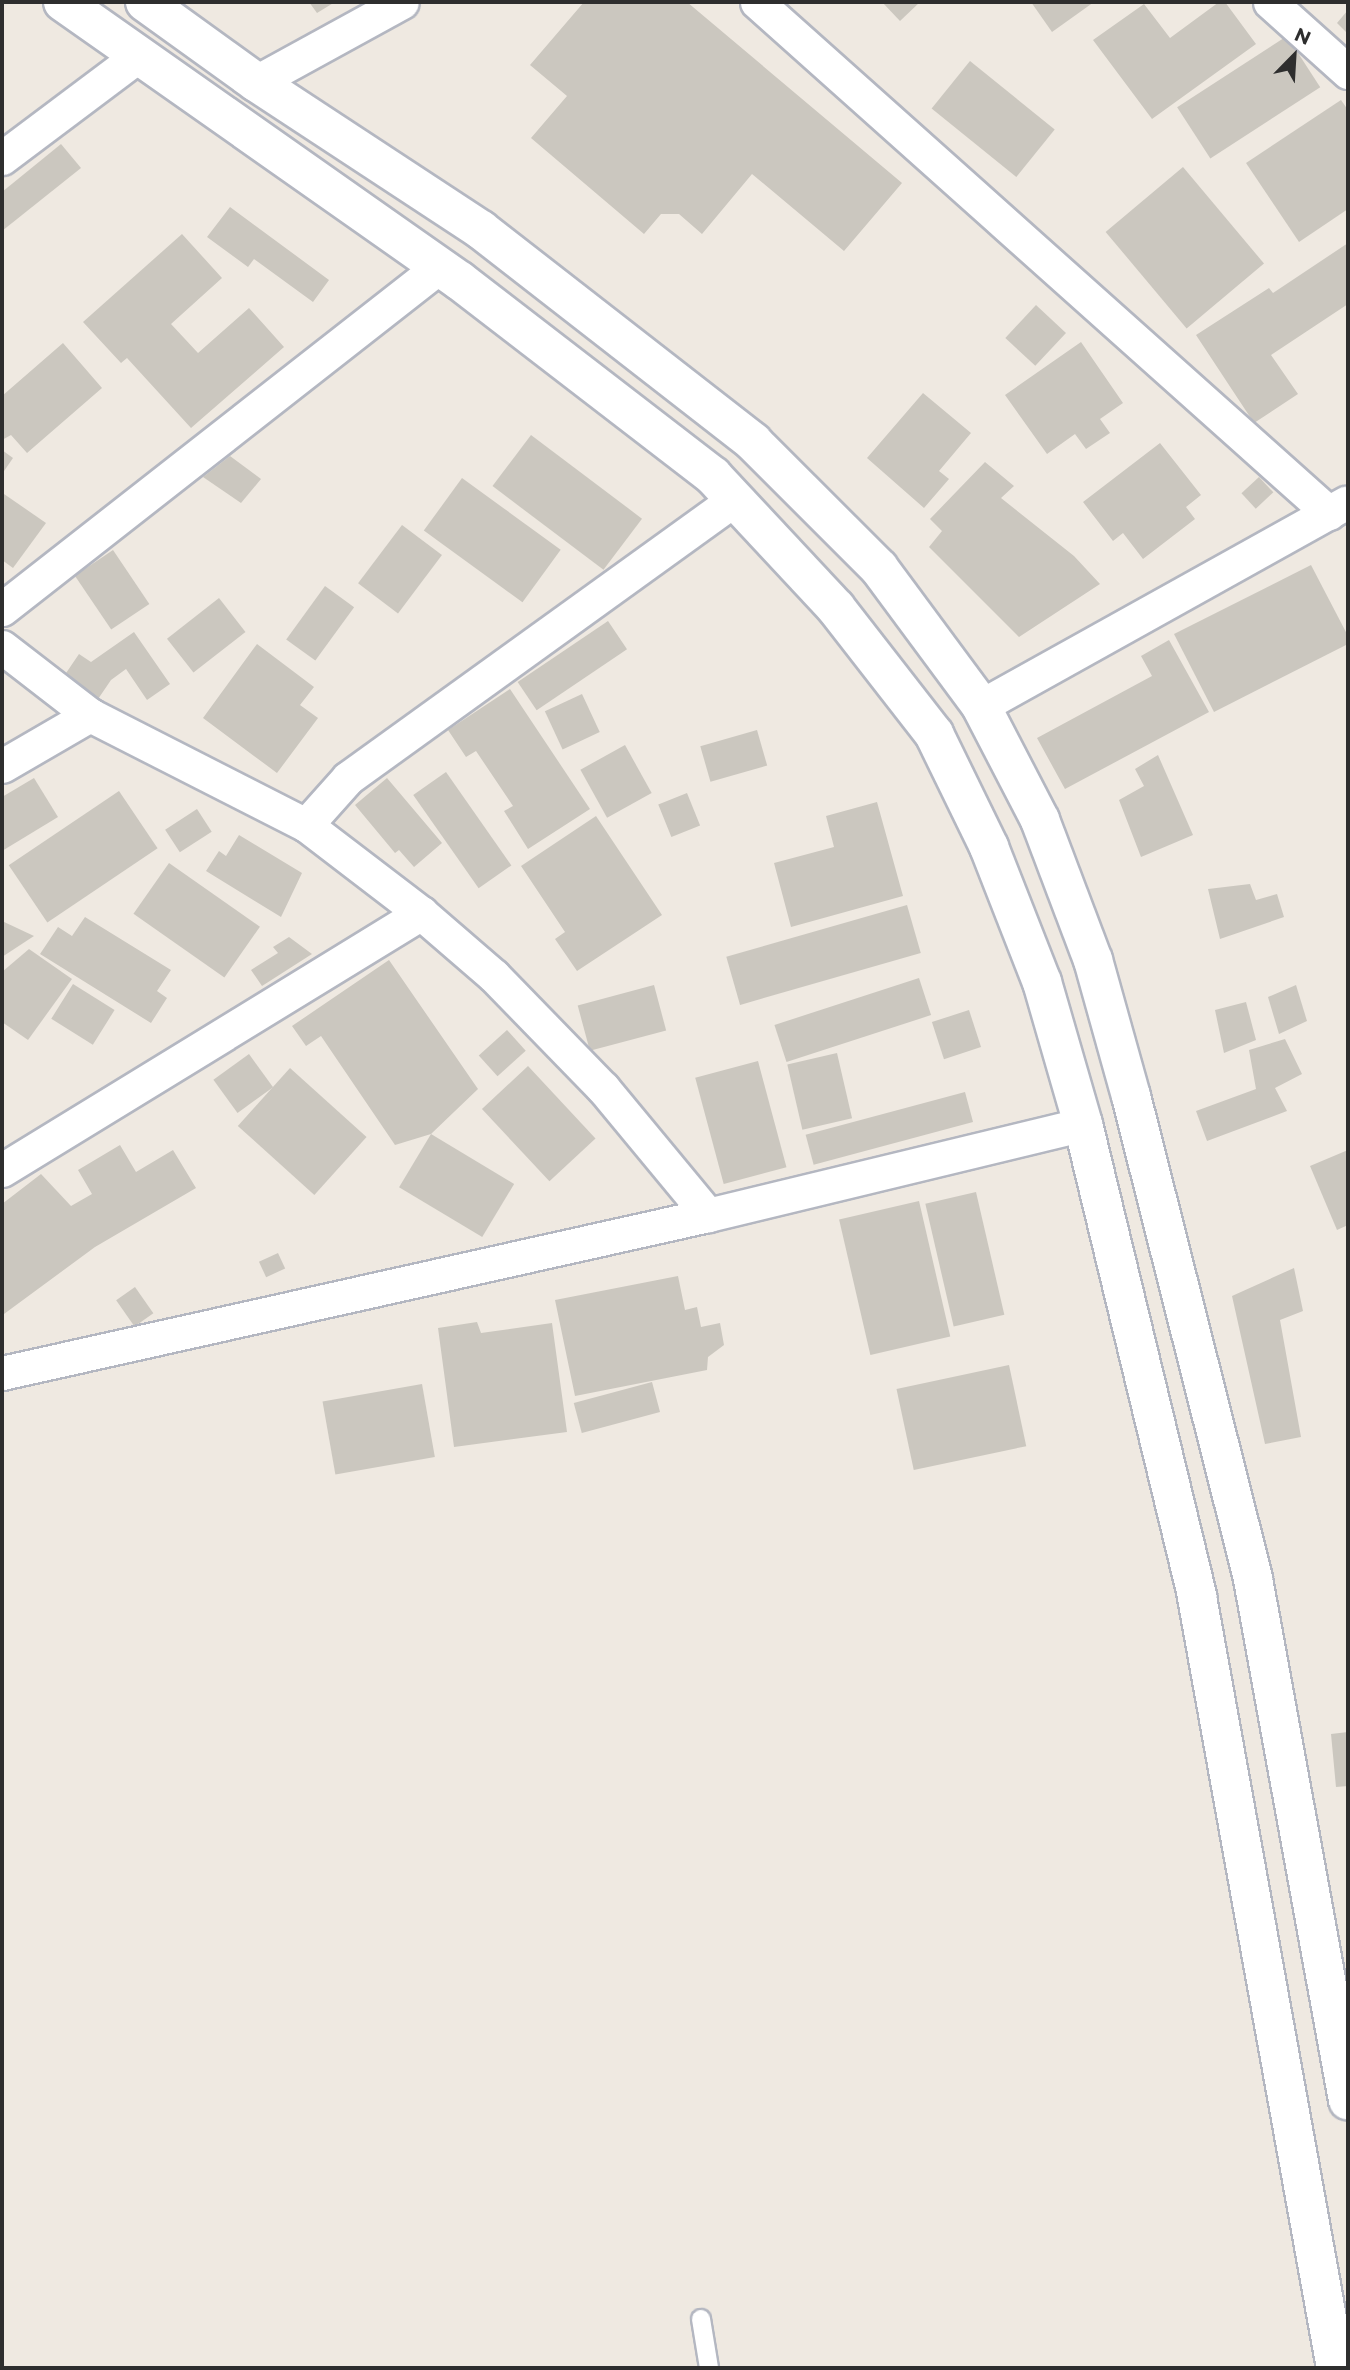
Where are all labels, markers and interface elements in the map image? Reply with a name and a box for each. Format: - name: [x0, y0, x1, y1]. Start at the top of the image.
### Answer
- north arrow: [1259, 21, 1329, 91]
- text: N: [1291, 23, 1314, 50]

